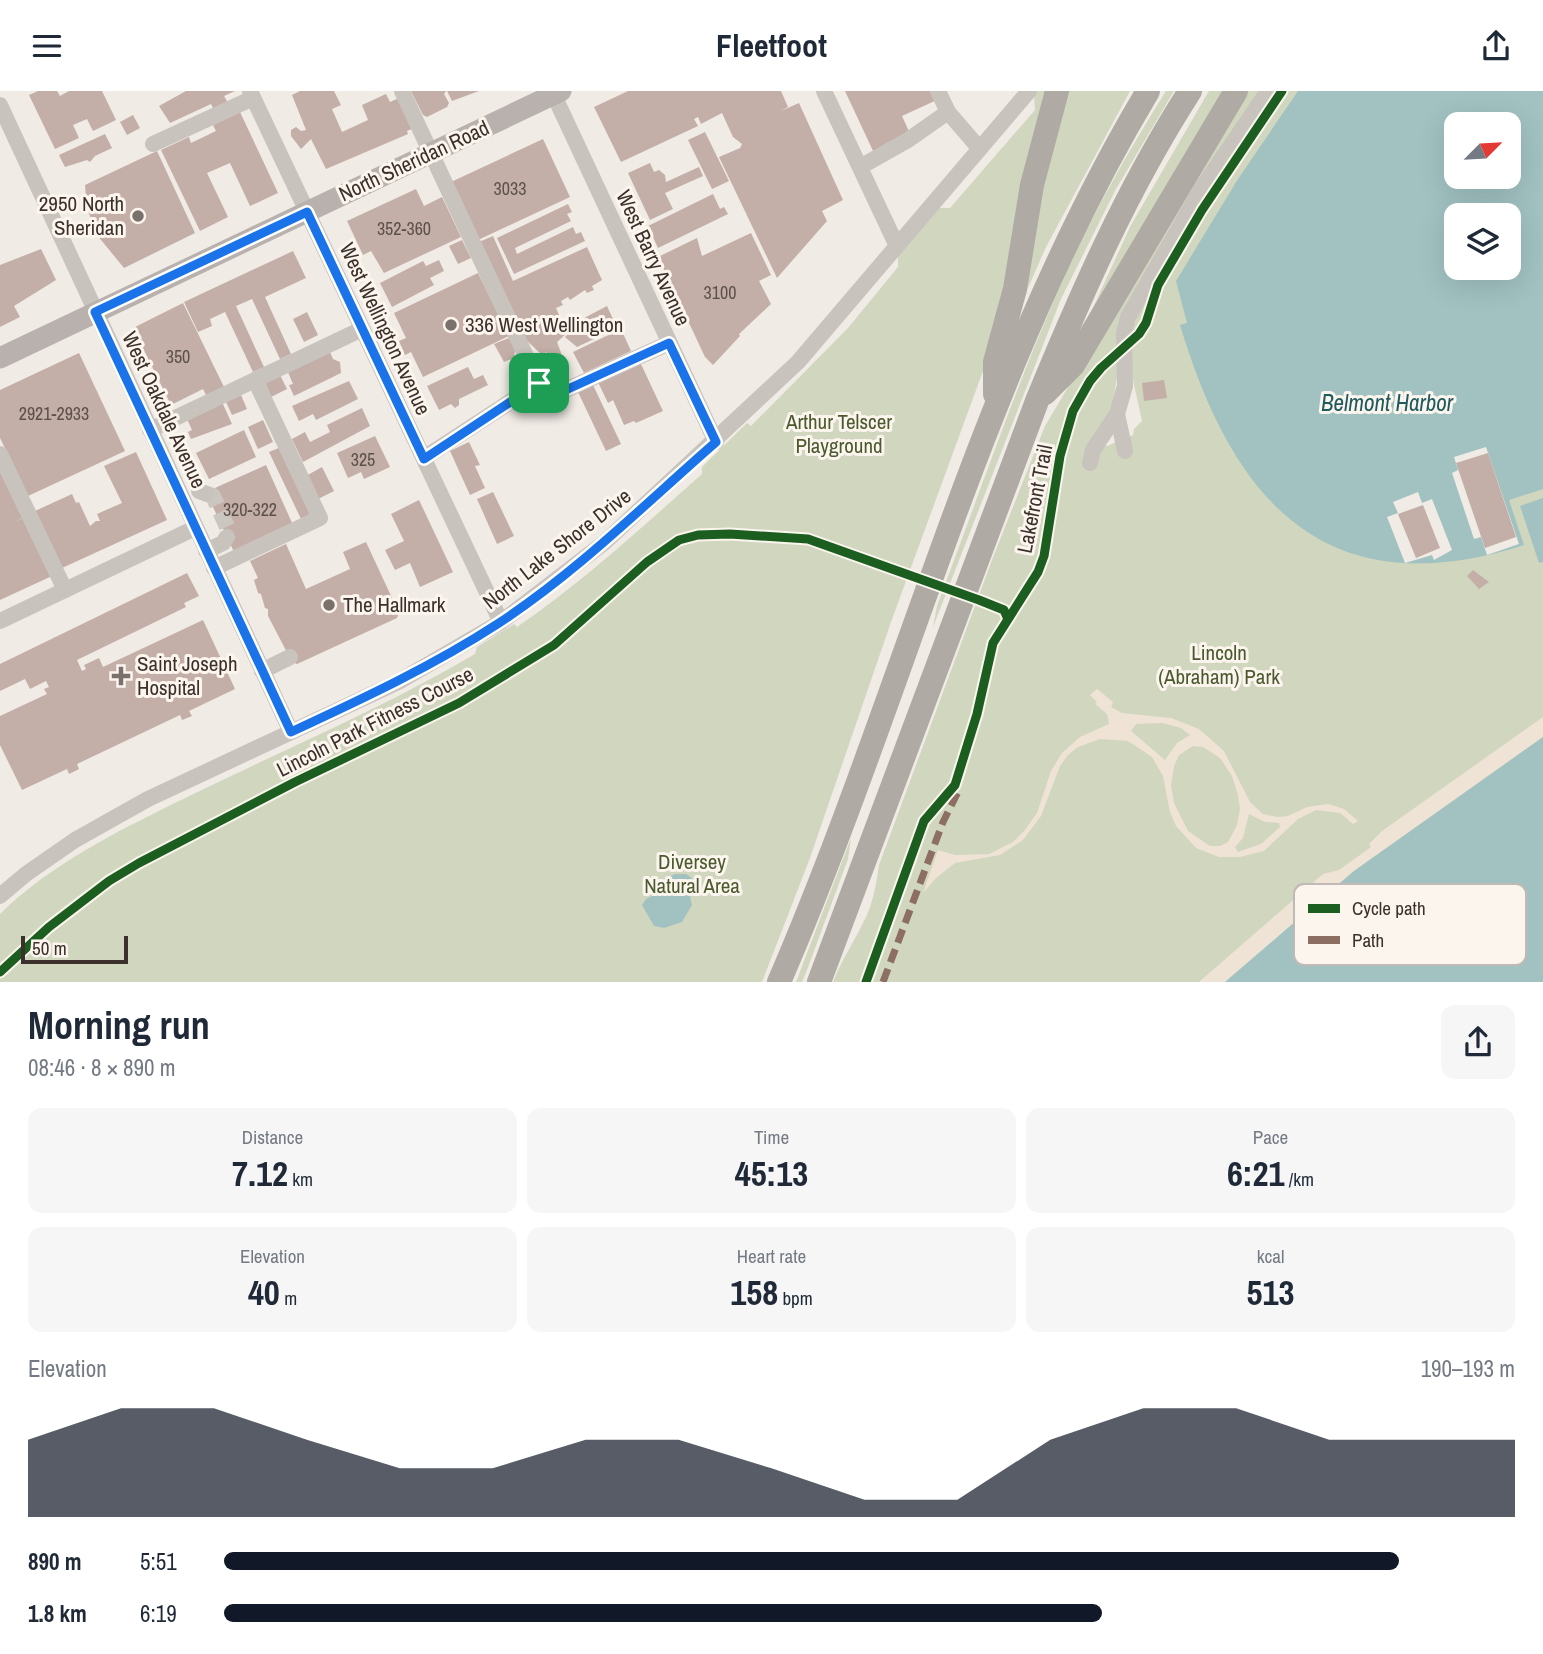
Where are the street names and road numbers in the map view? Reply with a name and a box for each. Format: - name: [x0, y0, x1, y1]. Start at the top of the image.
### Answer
- street label: North Sheridan Road: [334, 113, 494, 208]
- street label: West Barry Avenue: [609, 185, 698, 330]
- street label: West Wellington Avenue: [333, 238, 438, 420]
- street label: West Oakdale Avenue: [115, 327, 213, 493]
- street label: Lakefront Trail: [1010, 442, 1059, 556]
- street label: North Lake Shore Drive: [476, 481, 637, 616]
- street label: Lincoln Park Fitness Course: [271, 659, 478, 784]

